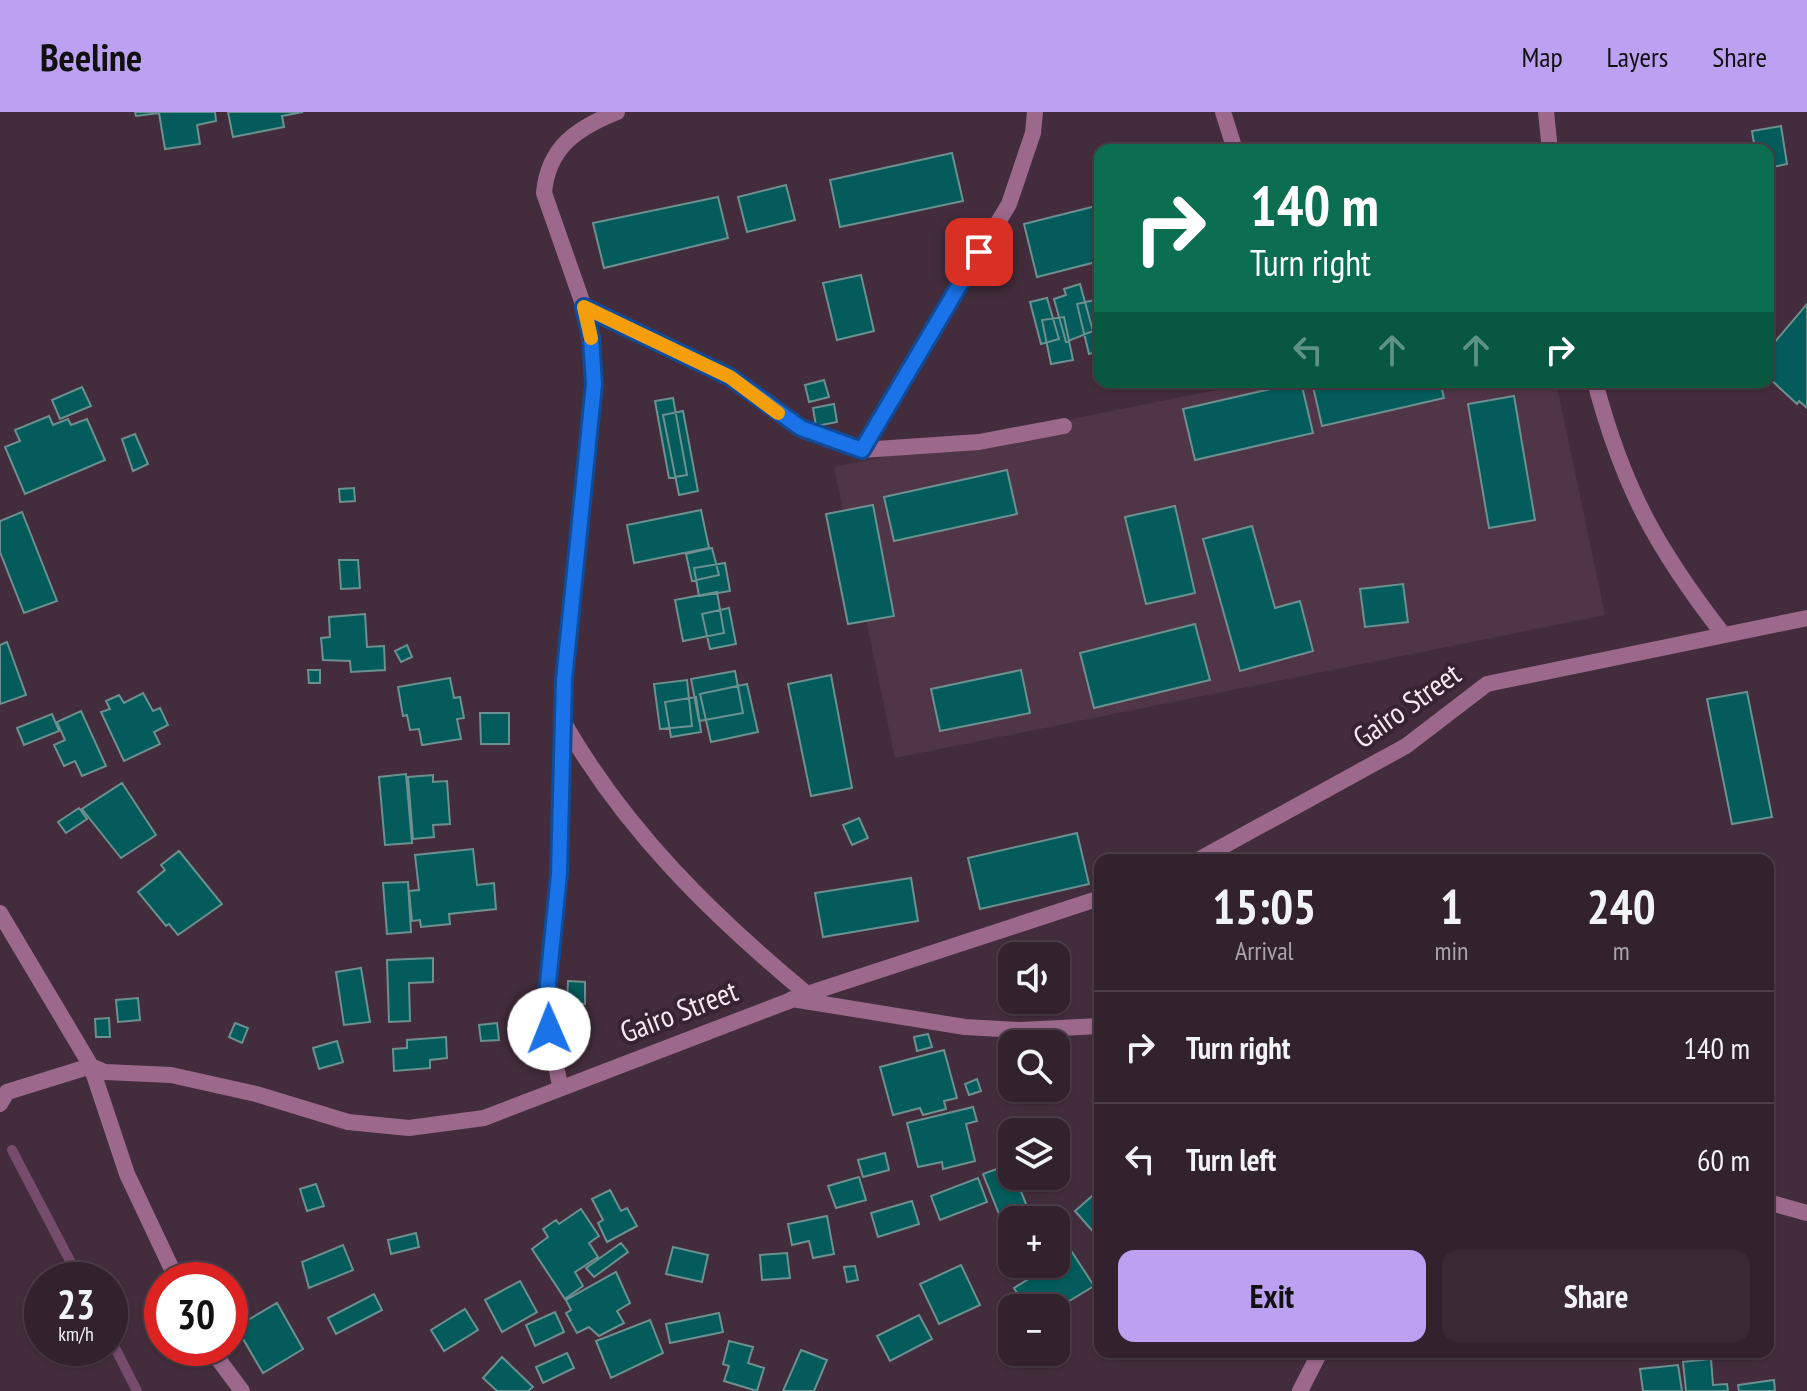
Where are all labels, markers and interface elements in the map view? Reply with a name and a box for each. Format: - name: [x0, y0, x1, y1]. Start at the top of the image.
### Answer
- text: Beeline: [40, 32, 142, 81]
- text: Map: [1521, 38, 1563, 75]
- text: Layers: [1607, 38, 1668, 75]
- text: Share: [1712, 38, 1767, 75]
- text: 140 m: [1250, 169, 1379, 241]
- icon: right: [1118, 176, 1222, 280]
- pin: [945, 218, 1013, 286]
- icon: arrive: [957, 230, 1001, 274]
- text: Turn right: [1250, 239, 1371, 286]
- icon: left: [1286, 328, 1330, 372]
- icon: ahead: [1370, 328, 1414, 372]
- icon: ahead: [1454, 328, 1498, 372]
- icon: right: [1538, 328, 1582, 372]
- street label: Gairo Street: [1345, 653, 1468, 756]
- text: 15:05: [1212, 875, 1316, 937]
- text: 1: [1440, 875, 1463, 937]
- text: 240: [1587, 875, 1656, 937]
- text: Arrival: [1235, 934, 1294, 967]
- text: min: [1434, 934, 1468, 967]
- text: m: [1613, 934, 1630, 967]
- map controls: [998, 942, 1070, 1366]
- button: sound: [998, 942, 1070, 1014]
- street label: Gairo Street: [614, 970, 744, 1051]
- position arrow: [507, 987, 591, 1071]
- icon: right: [1118, 1025, 1162, 1069]
- text: Turn right: [1186, 1028, 1290, 1067]
- text: 140 m: [1684, 1028, 1750, 1067]
- button: search: [998, 1030, 1070, 1102]
- button: layers: [998, 1118, 1070, 1190]
- icon: left: [1118, 1137, 1162, 1181]
- text: Turn left: [1186, 1140, 1276, 1179]
- text: 60 m: [1697, 1140, 1750, 1179]
- button: +: [998, 1206, 1070, 1278]
- button: Exit: [1118, 1250, 1426, 1342]
- button: Share: [1442, 1250, 1750, 1342]
- speed limit sign: 30: [144, 1262, 248, 1366]
- text: 23: [57, 1278, 95, 1330]
- button: −: [998, 1294, 1070, 1366]
- text: km/h: [58, 1321, 94, 1347]

